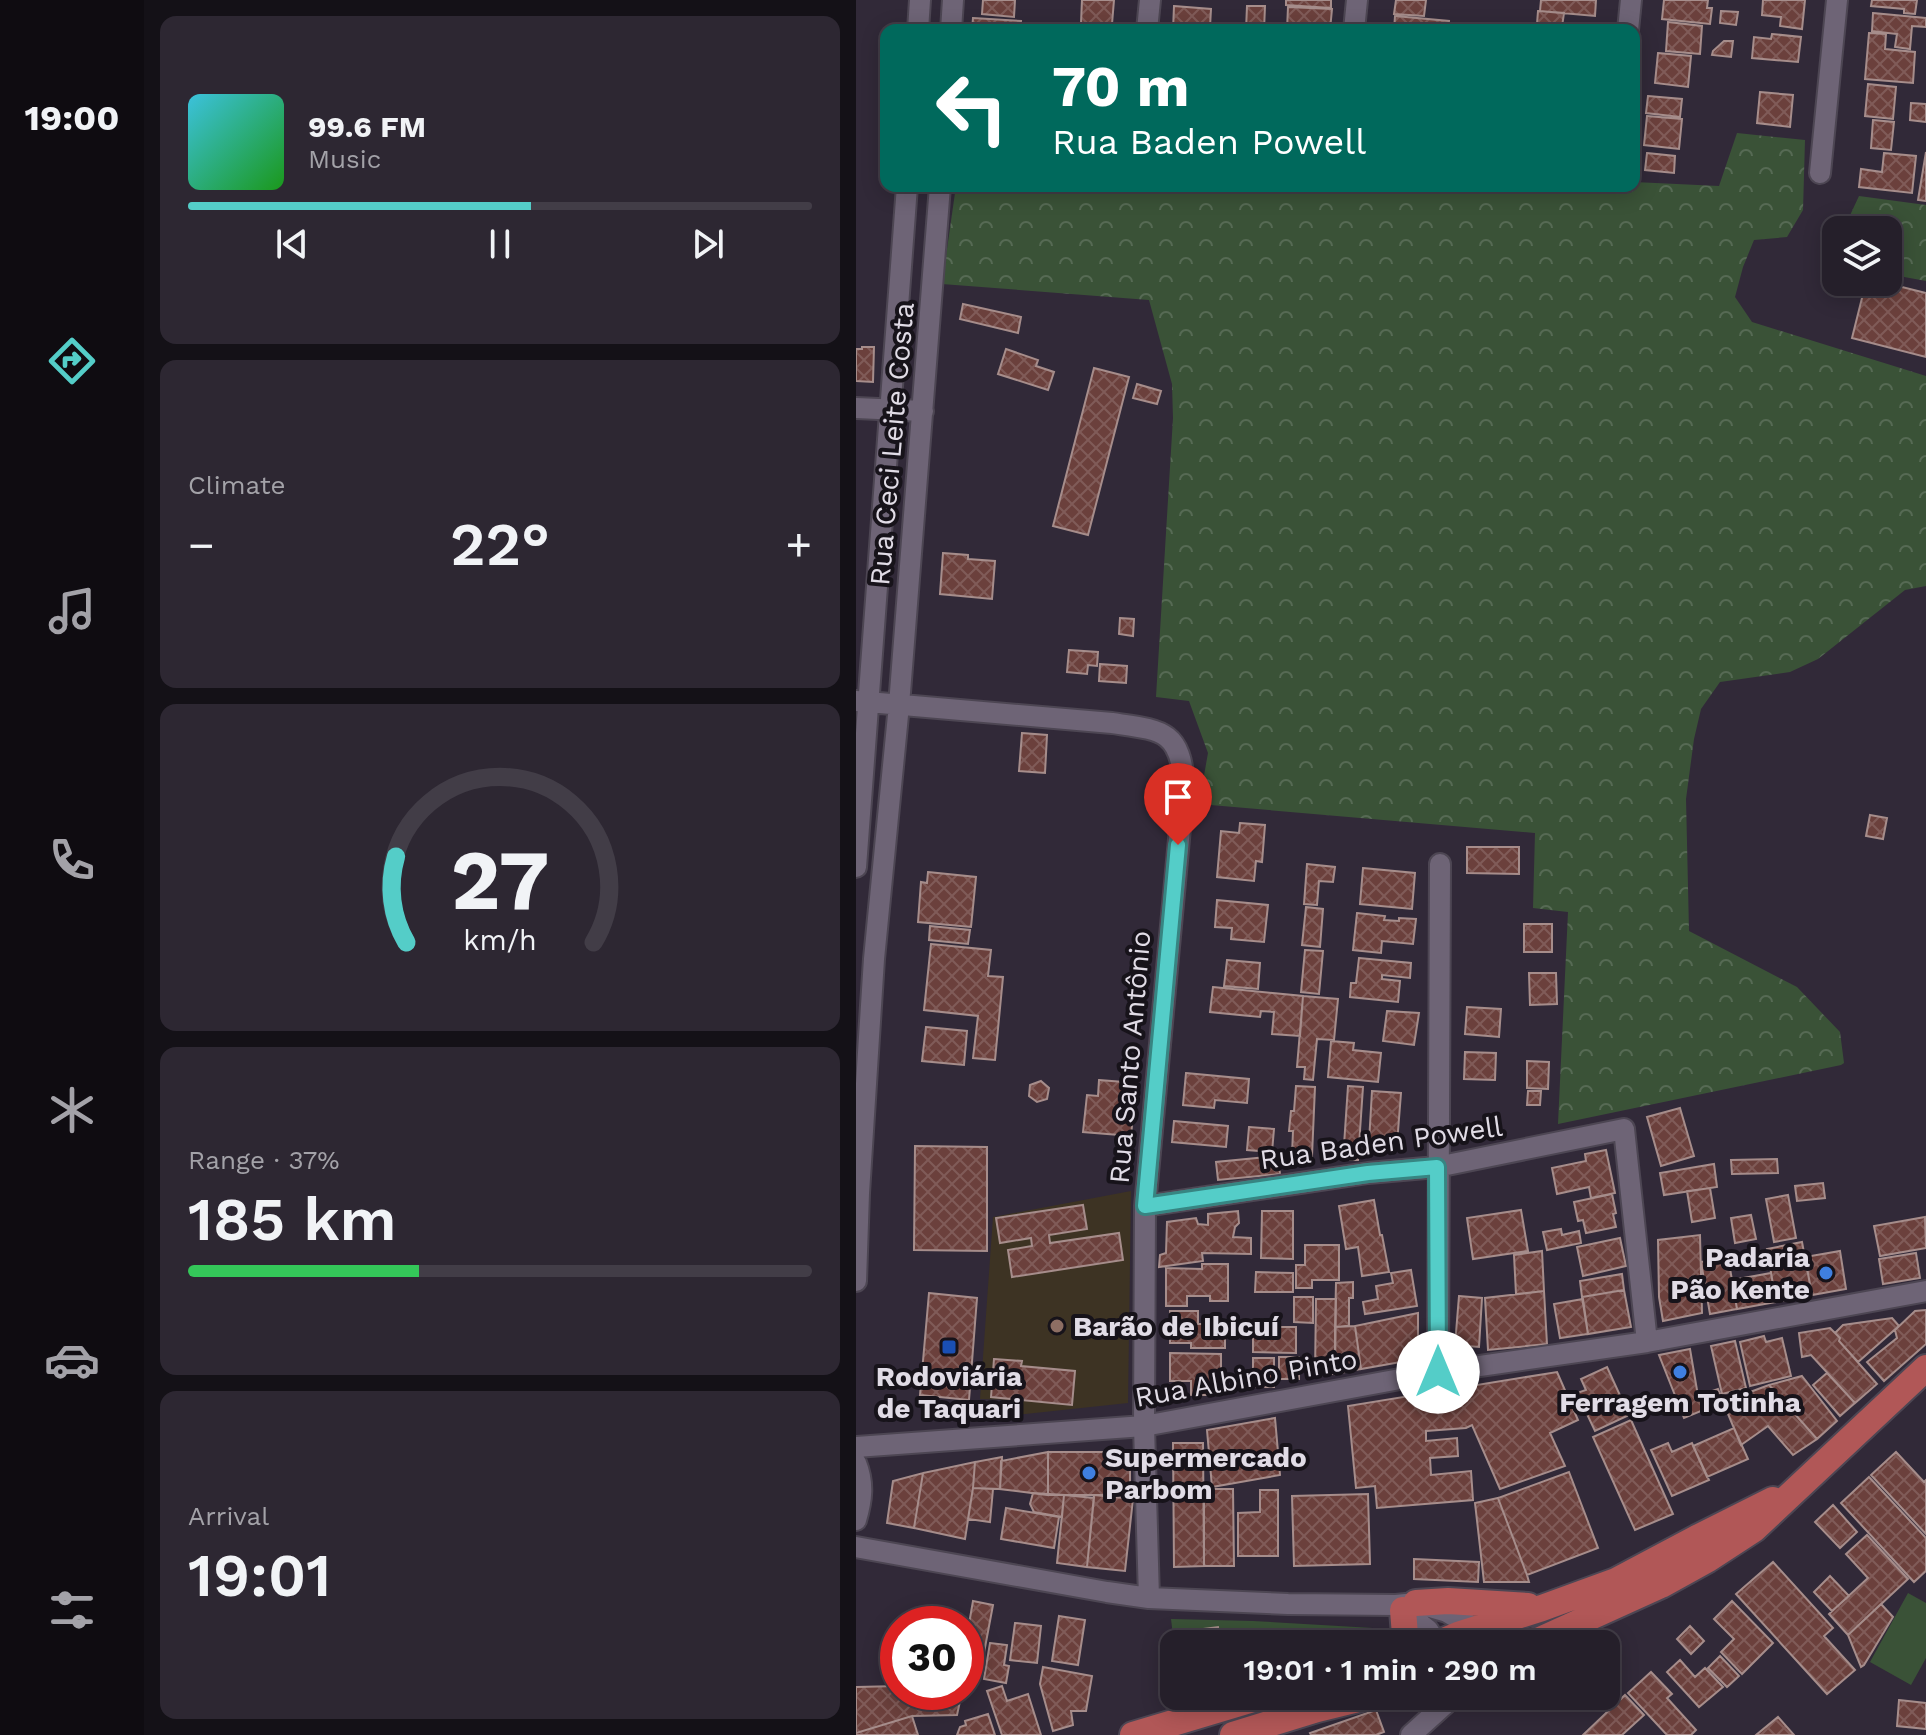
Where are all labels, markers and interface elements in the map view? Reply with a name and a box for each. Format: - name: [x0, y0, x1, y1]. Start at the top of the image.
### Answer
- text: 70 m: [1052, 54, 1189, 120]
- icon: left: [920, 56, 1024, 160]
- text: 19:00: [25, 97, 119, 139]
- text: 99.6 FM: [308, 109, 426, 144]
- text: Rua Baden Powell: [1052, 121, 1366, 163]
- text: Music: [308, 144, 381, 174]
- map controls: [1822, 216, 1902, 296]
- button: layers: [1822, 216, 1902, 296]
- icon: previous: [270, 222, 314, 266]
- icon: pause: [478, 222, 522, 266]
- icon: next: [686, 222, 730, 266]
- street label: Rua Ceci Leite Costa: [863, 301, 921, 587]
- icon: directions: [44, 333, 100, 389]
- text: Climate: [188, 470, 286, 500]
- text: 22°: [450, 509, 550, 580]
- text: −: [188, 519, 215, 571]
- text: +: [785, 519, 812, 571]
- icon: music: [44, 583, 100, 639]
- pin: [1144, 763, 1212, 845]
- icon: arrive: [1156, 775, 1200, 819]
- icon: phone: [44, 832, 100, 888]
- text: 27: [451, 832, 549, 929]
- text: km/h: [463, 924, 537, 958]
- street label: Rua Santo Antônio: [1103, 929, 1157, 1185]
- icon: climate: [44, 1082, 100, 1138]
- street label: Rua Baden Powell: [1258, 1110, 1505, 1176]
- text: Range · 37%: [188, 1145, 340, 1175]
- text: 185 km: [188, 1184, 396, 1255]
- place label: Padaria Pão Kente: [1670, 1241, 1811, 1306]
- marker: Padaria Pão Kente: [1817, 1264, 1835, 1282]
- place label: Barão de Ibicuí: [1073, 1310, 1280, 1343]
- marker: Barão de Ibicuí: [1048, 1317, 1066, 1335]
- position arrow: [1396, 1330, 1480, 1414]
- icon: car: [44, 1332, 100, 1388]
- marker: Rodoviária de Taquari: [940, 1338, 958, 1356]
- street label: Rua Albino Pinto: [1132, 1342, 1360, 1414]
- place label: Rodoviária de Taquari: [876, 1360, 1023, 1425]
- marker: Ferragem Totinha: [1671, 1363, 1689, 1381]
- place label: Ferragem Totinha: [1559, 1386, 1802, 1419]
- place label: Supermercado Parbom: [1105, 1441, 1307, 1506]
- marker: Supermercado Parbom: [1080, 1464, 1098, 1482]
- text: Arrival: [188, 1501, 269, 1531]
- text: 19:01: [188, 1540, 331, 1611]
- icon: filters: [44, 1582, 100, 1638]
- speed limit sign: 30: [880, 1606, 984, 1710]
- text: 19:01 · 1 min · 290 m: [1243, 1652, 1537, 1687]

